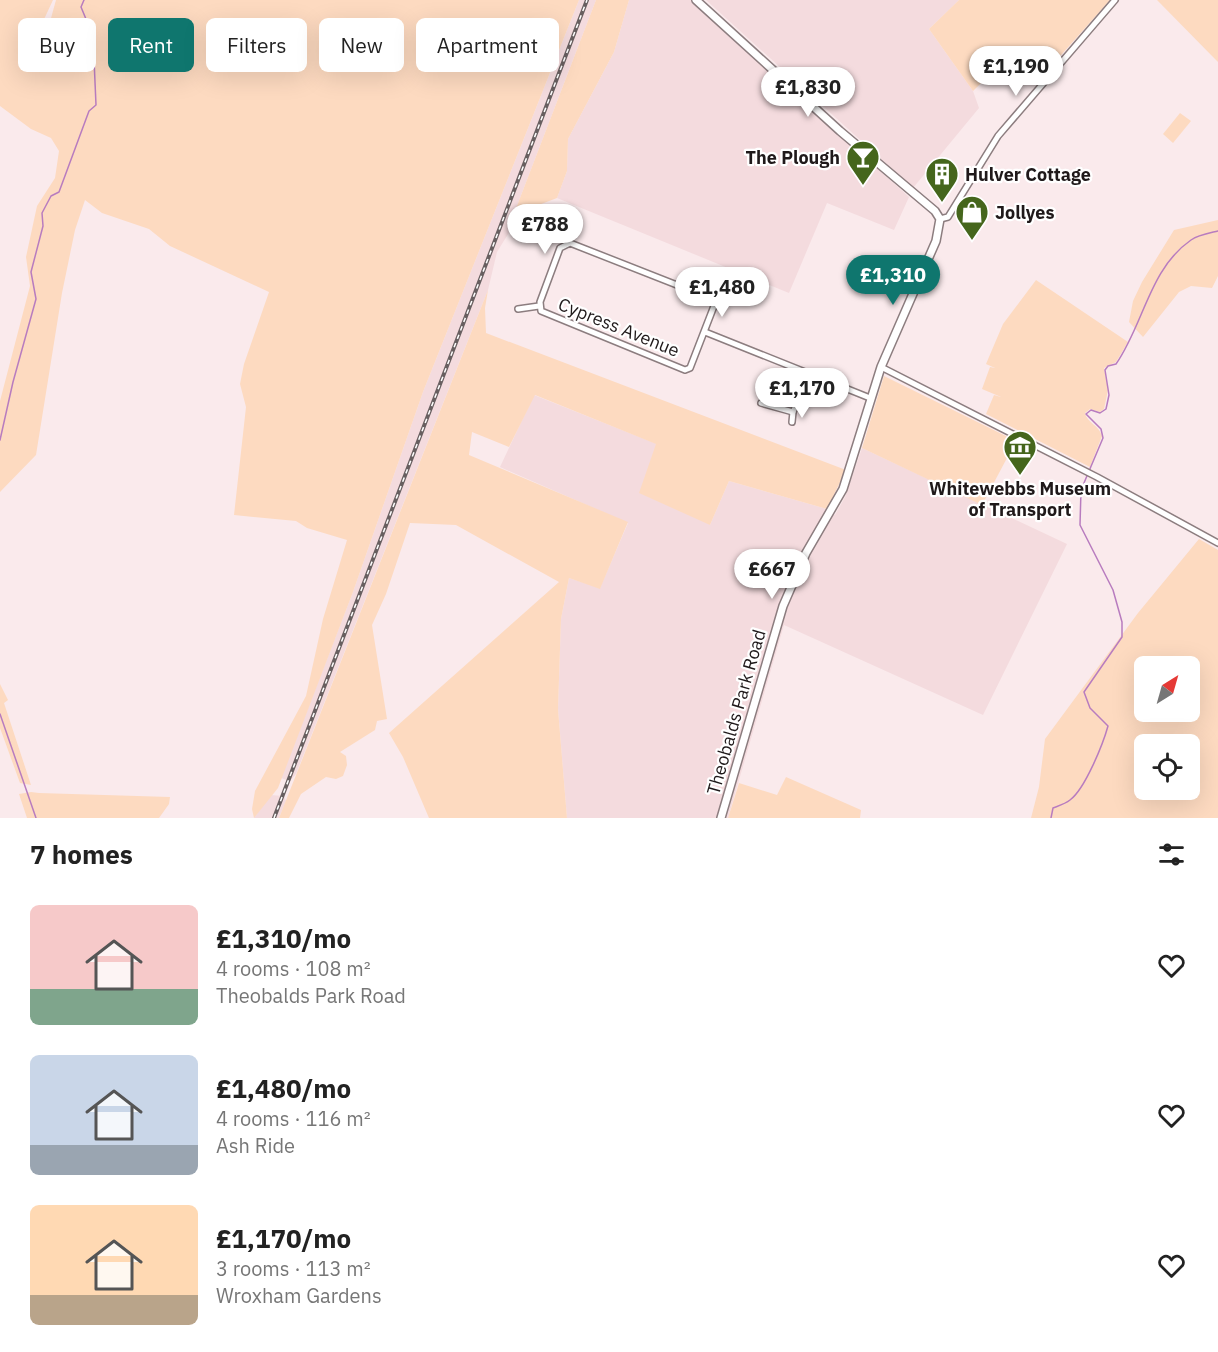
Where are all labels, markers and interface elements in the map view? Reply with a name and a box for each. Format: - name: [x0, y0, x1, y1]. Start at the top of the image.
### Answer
- chip: Buy: [18, 18, 96, 72]
- chip: Rent: [108, 18, 194, 72]
- chip: Filters: [206, 18, 307, 72]
- chip: New: [319, 18, 404, 72]
- chip: Apartment: [416, 18, 559, 72]
- pin: £1,190: [967, 46, 1065, 97]
- text: £1,190: [983, 52, 1049, 79]
- pin: £1,830: [759, 67, 857, 118]
- text: £1,830: [775, 73, 841, 100]
- bar icon: The Plough: [845, 139, 881, 186]
- place label: The Plough: [746, 146, 840, 169]
- building icon: Hulver Cottage: [924, 156, 960, 203]
- place label: Hulver Cottage: [965, 163, 1091, 186]
- shop icon: Jollyes: [954, 194, 990, 241]
- place label: Jollyes: [995, 201, 1055, 224]
- pin: £788: [509, 204, 581, 255]
- text: £788: [521, 210, 569, 237]
- pin: £1,310: [844, 255, 942, 306]
- text: £1,310: [860, 261, 926, 288]
- pin: £1,480: [673, 267, 771, 318]
- text: £1,480: [689, 273, 755, 300]
- street label: Cypress Avenue: [555, 292, 683, 362]
- pin: £1,170: [753, 368, 851, 419]
- text: £1,170: [769, 374, 835, 401]
- museum icon: Whitewebbs Museum of Transport: [1002, 429, 1038, 476]
- place label: Whitewebbs Museum of Transport: [929, 477, 1111, 521]
- pin: £667: [736, 549, 808, 600]
- text: £667: [748, 555, 796, 582]
- street label: Theobalds Park Road: [701, 627, 771, 797]
- north arrow: [1134, 656, 1200, 722]
- map controls: [1134, 656, 1200, 800]
- button: locate: [1134, 734, 1200, 800]
- text: 7 homes: [30, 837, 133, 871]
- icon: filters: [1155, 838, 1188, 871]
- text: £1,310/mo: [216, 921, 351, 955]
- icon: home: [78, 929, 150, 1001]
- icon: heart: [1155, 949, 1188, 982]
- text: 4 rooms · 108 m²: [216, 955, 371, 982]
- text: Theobalds Park Road: [216, 982, 406, 1009]
- text: £1,480/mo: [216, 1071, 351, 1105]
- icon: home: [78, 1079, 150, 1151]
- icon: heart: [1155, 1099, 1188, 1132]
- text: 4 rooms · 116 m²: [216, 1105, 371, 1132]
- text: Ash Ride: [216, 1132, 295, 1159]
- text: £1,170/mo: [216, 1221, 351, 1255]
- icon: home: [78, 1229, 150, 1301]
- icon: heart: [1155, 1249, 1188, 1282]
- text: 3 rooms · 113 m²: [216, 1255, 371, 1282]
- text: Wroxham Gardens: [216, 1282, 382, 1309]

